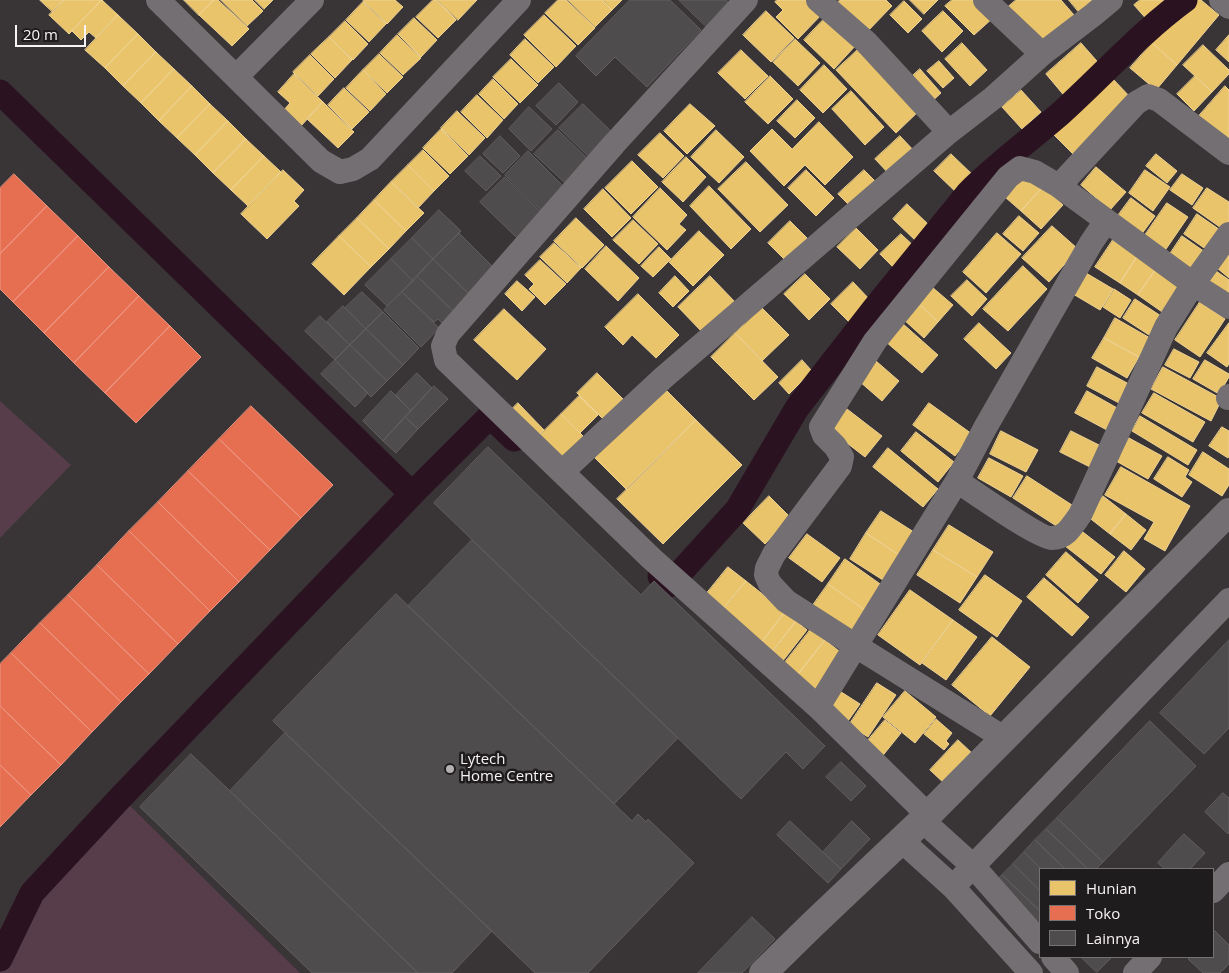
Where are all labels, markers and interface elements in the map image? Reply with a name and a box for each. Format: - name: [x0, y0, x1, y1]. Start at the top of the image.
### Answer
- scale bar: [18, 15, 89, 47]
- text: 20 m: [23, 24, 58, 44]
- place label: Lytech Home Centre: [460, 751, 553, 786]
- marker: Lytech Home Centre: [444, 763, 456, 775]
- legend: [1039, 868, 1214, 958]
- text: Hunian: [1086, 878, 1137, 898]
- text: Toko: [1086, 903, 1120, 923]
- text: Lainnya: [1086, 928, 1140, 948]

